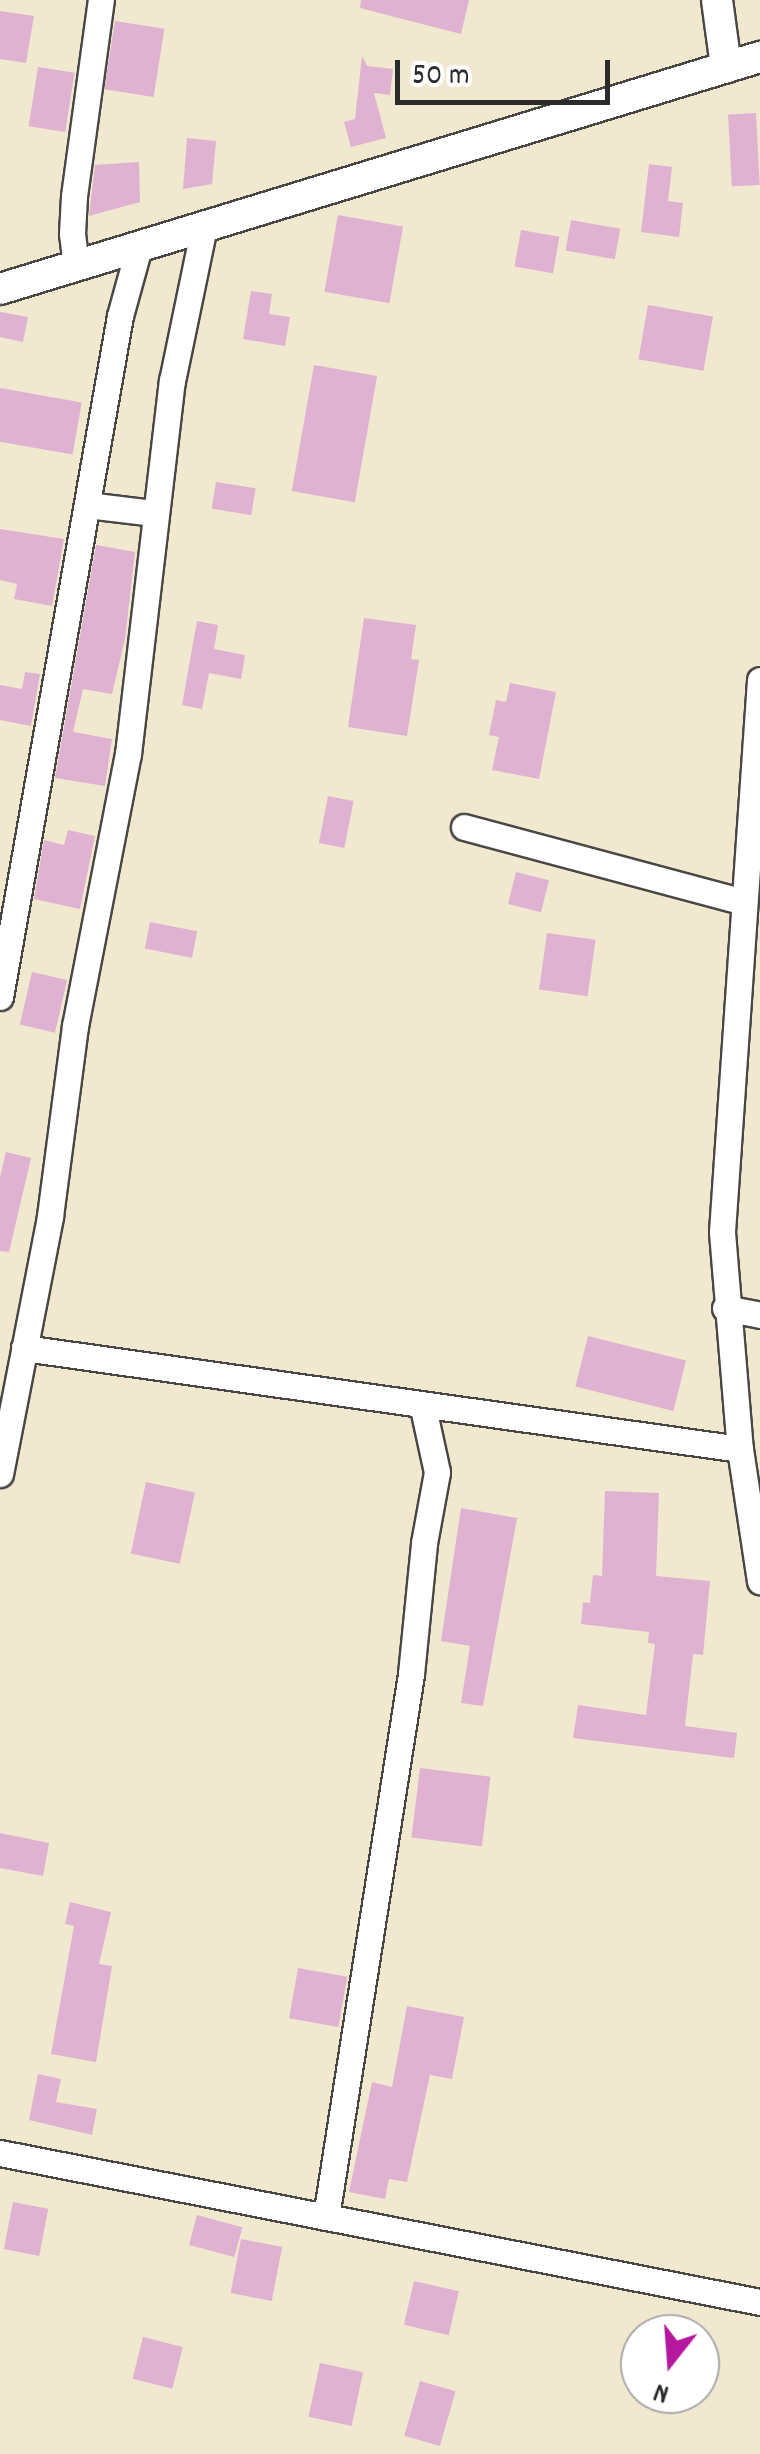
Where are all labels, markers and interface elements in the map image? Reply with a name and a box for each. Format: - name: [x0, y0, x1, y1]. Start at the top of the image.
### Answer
- scale bar: [400, 40, 615, 102]
- text: 50 m: [412, 56, 470, 99]
- north arrow: [620, 2314, 720, 2414]
- text: N: [649, 2370, 674, 2412]

